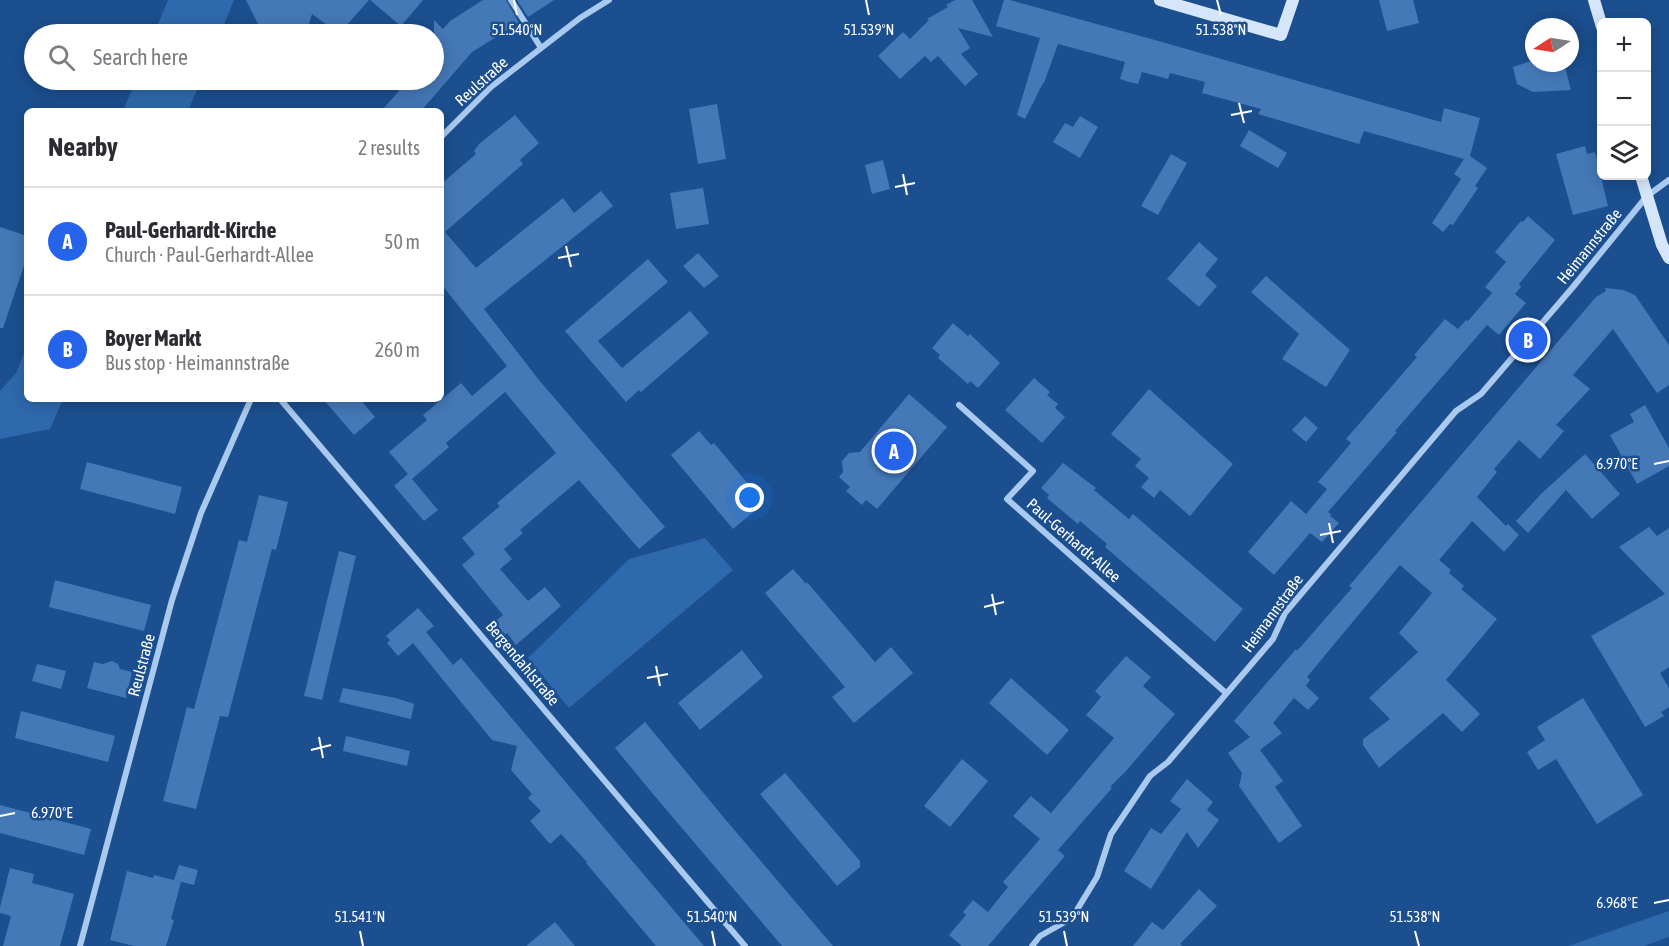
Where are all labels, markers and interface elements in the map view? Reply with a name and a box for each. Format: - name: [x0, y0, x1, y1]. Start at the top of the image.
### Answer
- north arrow: [1525, 18, 1579, 72]
- map controls: [1597, 18, 1651, 180]
- button: +: [1597, 18, 1651, 72]
- text: 51.540°N: [492, 21, 542, 38]
- text: 51.539°N: [844, 21, 894, 38]
- text: 51.538°N: [1196, 21, 1246, 38]
- search box: [24, 24, 444, 90]
- icon: search: [45, 41, 78, 74]
- text: Search here: [93, 44, 188, 70]
- street label: Reulstraße: [451, 53, 511, 109]
- button: −: [1597, 72, 1651, 126]
- button: layers: [1597, 126, 1651, 180]
- text: Nearby: [48, 132, 118, 162]
- text: 2 results: [358, 136, 420, 159]
- street label: Heimannstraße: [1553, 205, 1625, 287]
- text: Paul-Gerhardt-Kirche: [105, 217, 276, 243]
- text: A: [63, 230, 72, 253]
- text: 50 m: [384, 230, 420, 253]
- text: Church · Paul-Gerhardt-Allee: [105, 243, 314, 266]
- pin: B: [1508, 318, 1547, 362]
- text: Boyer Markt: [105, 325, 201, 351]
- text: B: [63, 338, 72, 361]
- text: 260 m: [375, 338, 420, 361]
- text: Bus stop · Heimannstraße: [105, 351, 290, 374]
- pin: A: [874, 428, 914, 474]
- text: 6.970°E: [1596, 455, 1638, 472]
- your location: [735, 483, 764, 512]
- street label: Paul-Gerhardt-Allee: [1024, 494, 1124, 586]
- street label: Heimannstraße: [1238, 571, 1306, 655]
- street label: Bergendahlstraße: [482, 617, 564, 709]
- street label: Reulstraße: [124, 632, 158, 698]
- text: 6.970°E: [31, 804, 73, 821]
- text: 6.968°E: [1596, 894, 1638, 911]
- text: 51.541°N: [335, 908, 385, 925]
- text: 51.540°N: [687, 908, 737, 925]
- text: 51.539°N: [1039, 908, 1089, 925]
- text: 51.538°N: [1390, 908, 1440, 925]

